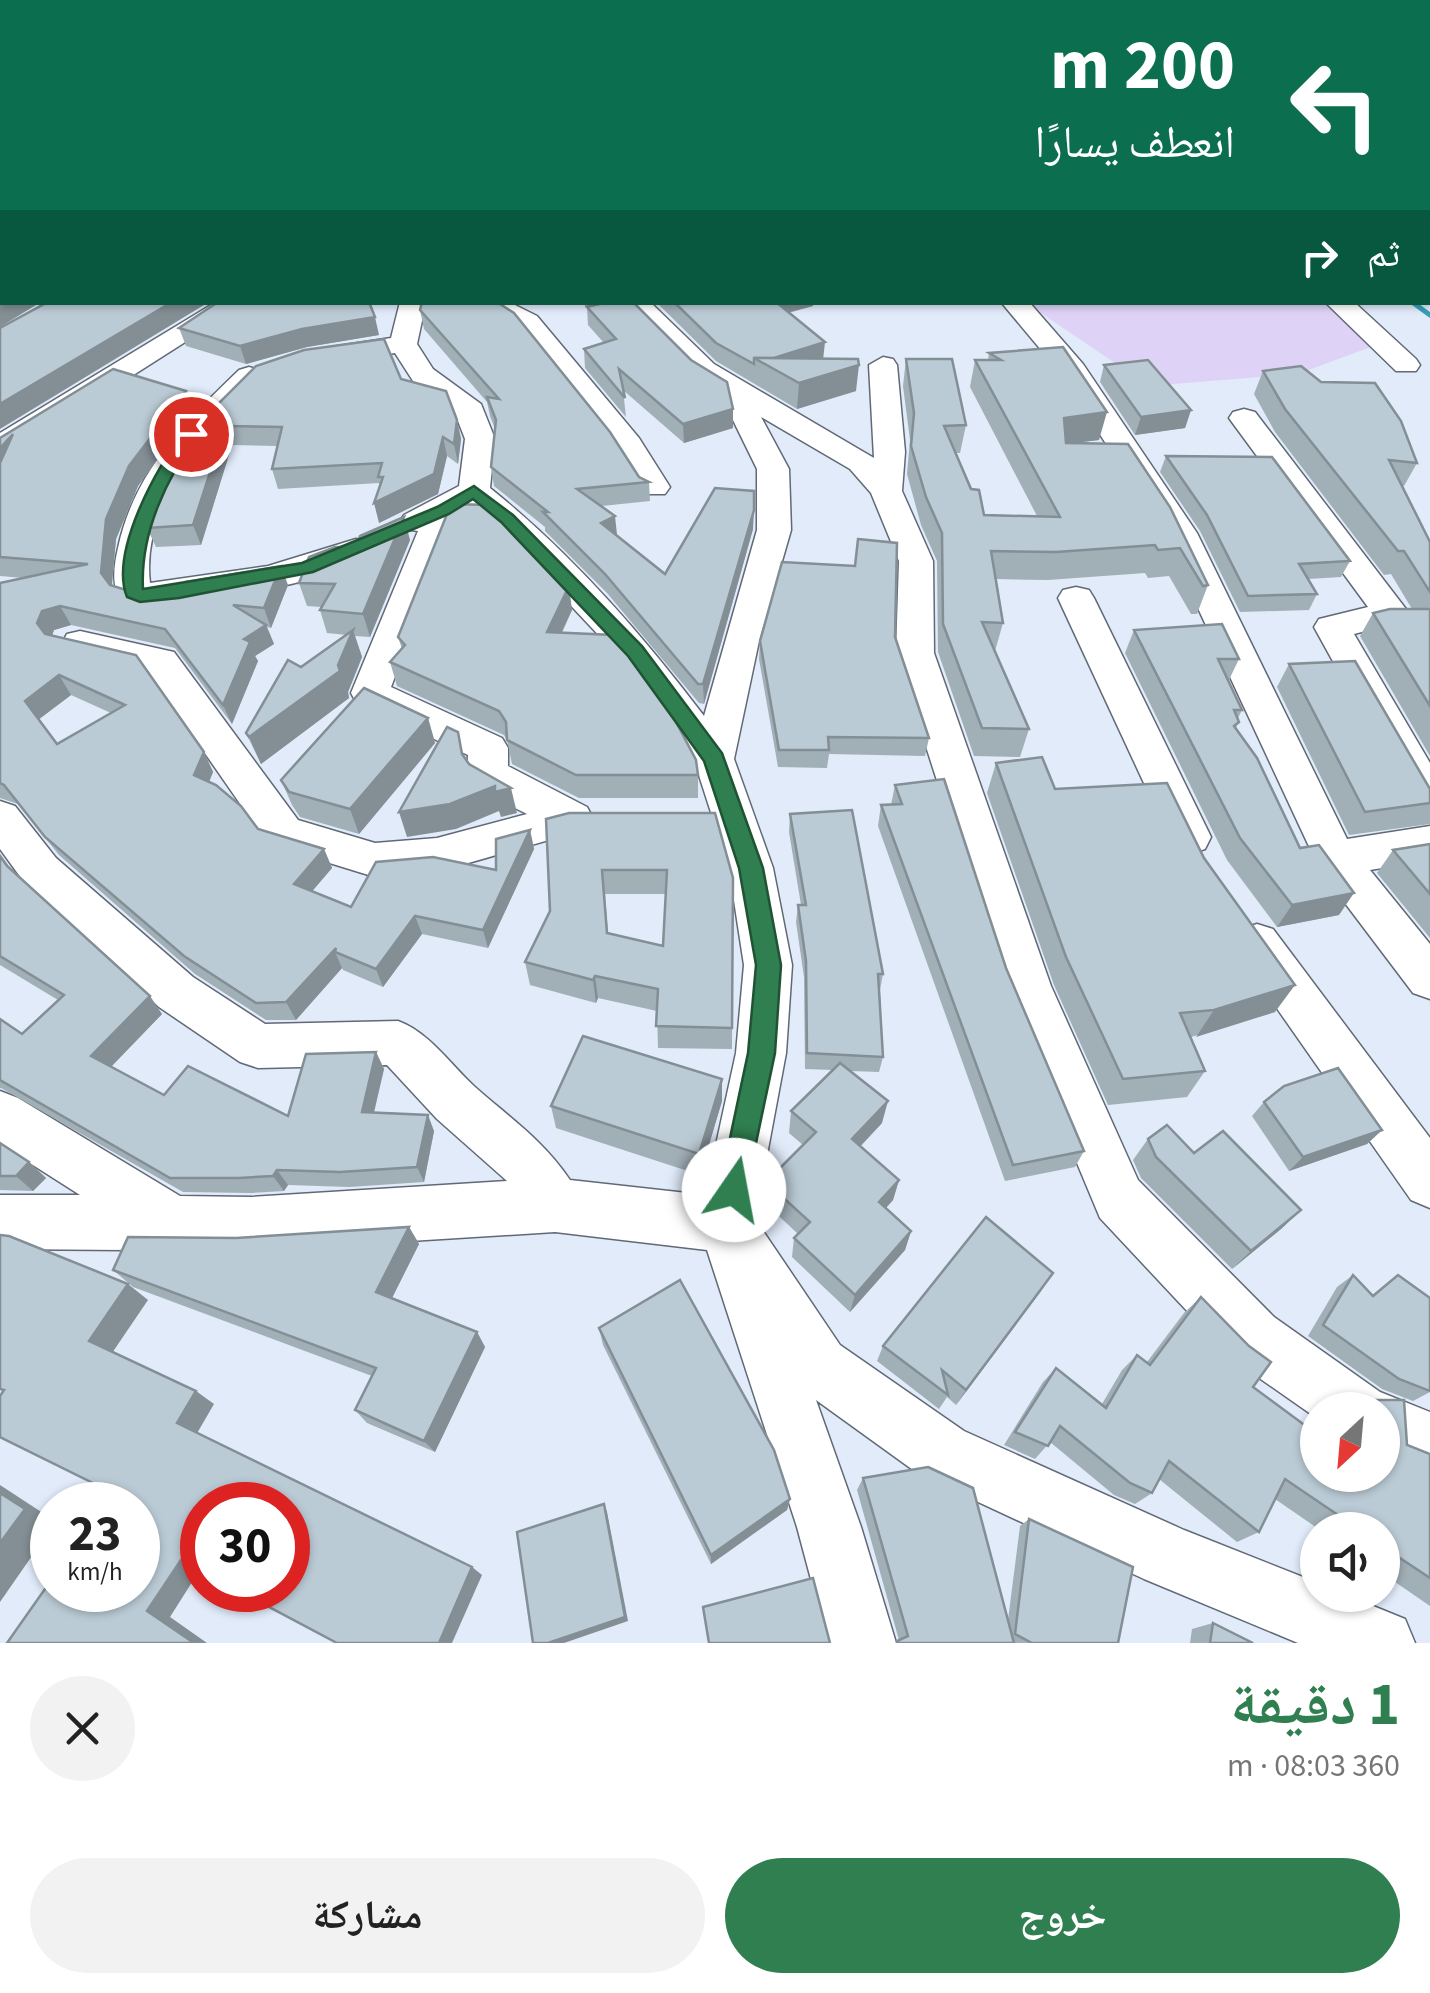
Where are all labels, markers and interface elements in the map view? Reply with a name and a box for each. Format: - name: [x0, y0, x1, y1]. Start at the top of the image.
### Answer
- text: 200 m: [1050, 16, 1235, 116]
- icon: left: [1270, 40, 1400, 170]
- text: انعطف يسارًا: [1034, 111, 1235, 175]
- text: ثم: [1367, 227, 1400, 281]
- icon: right: [1292, 230, 1347, 285]
- pin: [149, 392, 234, 477]
- icon: arrive: [164, 407, 219, 462]
- position arrow: [682, 1138, 786, 1242]
- north arrow: [1300, 1392, 1400, 1492]
- map controls: [1300, 1392, 1400, 1612]
- speed limit sign: 30: [180, 1482, 310, 1612]
- text: 23: [69, 1499, 121, 1570]
- button: sound: [1300, 1512, 1400, 1612]
- text: km/h: [67, 1554, 123, 1590]
- text: 1 دقيقة: [1230, 1663, 1400, 1748]
- button: close: [30, 1676, 135, 1781]
- text: 360 m · 08:03: [1227, 1743, 1400, 1789]
- button: مشاركة: [30, 1858, 705, 1973]
- button: خروج: [725, 1858, 1400, 1973]

